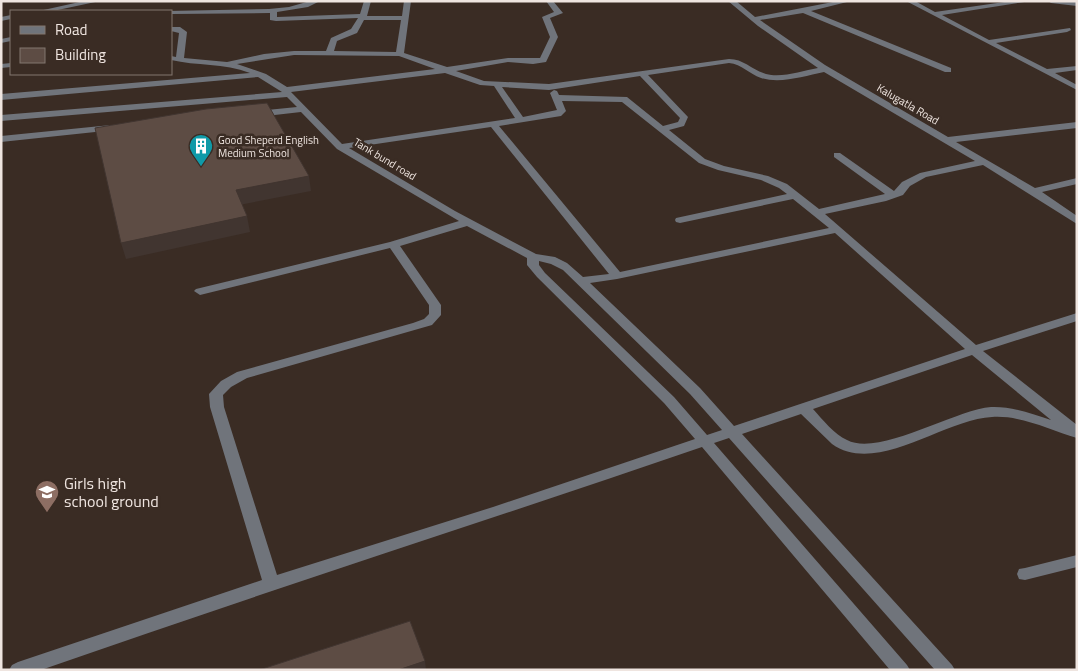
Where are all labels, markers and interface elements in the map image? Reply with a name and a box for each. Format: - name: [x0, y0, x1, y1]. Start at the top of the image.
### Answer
- legend: [10, 10, 172, 75]
- text: Road: [55, 18, 87, 41]
- text: Building: [55, 43, 106, 66]
- street label: Kalugatla Road: [874, 80, 942, 128]
- place label: Good Sheperd English Medium School: [218, 132, 319, 161]
- building icon: Good Sheperd English Medium School: [188, 133, 214, 167]
- street label: Tank bund road: [351, 134, 419, 184]
- place label: Girls high school ground: [64, 471, 159, 513]
- school or university icon: Girls high school ground: [34, 479, 60, 513]

